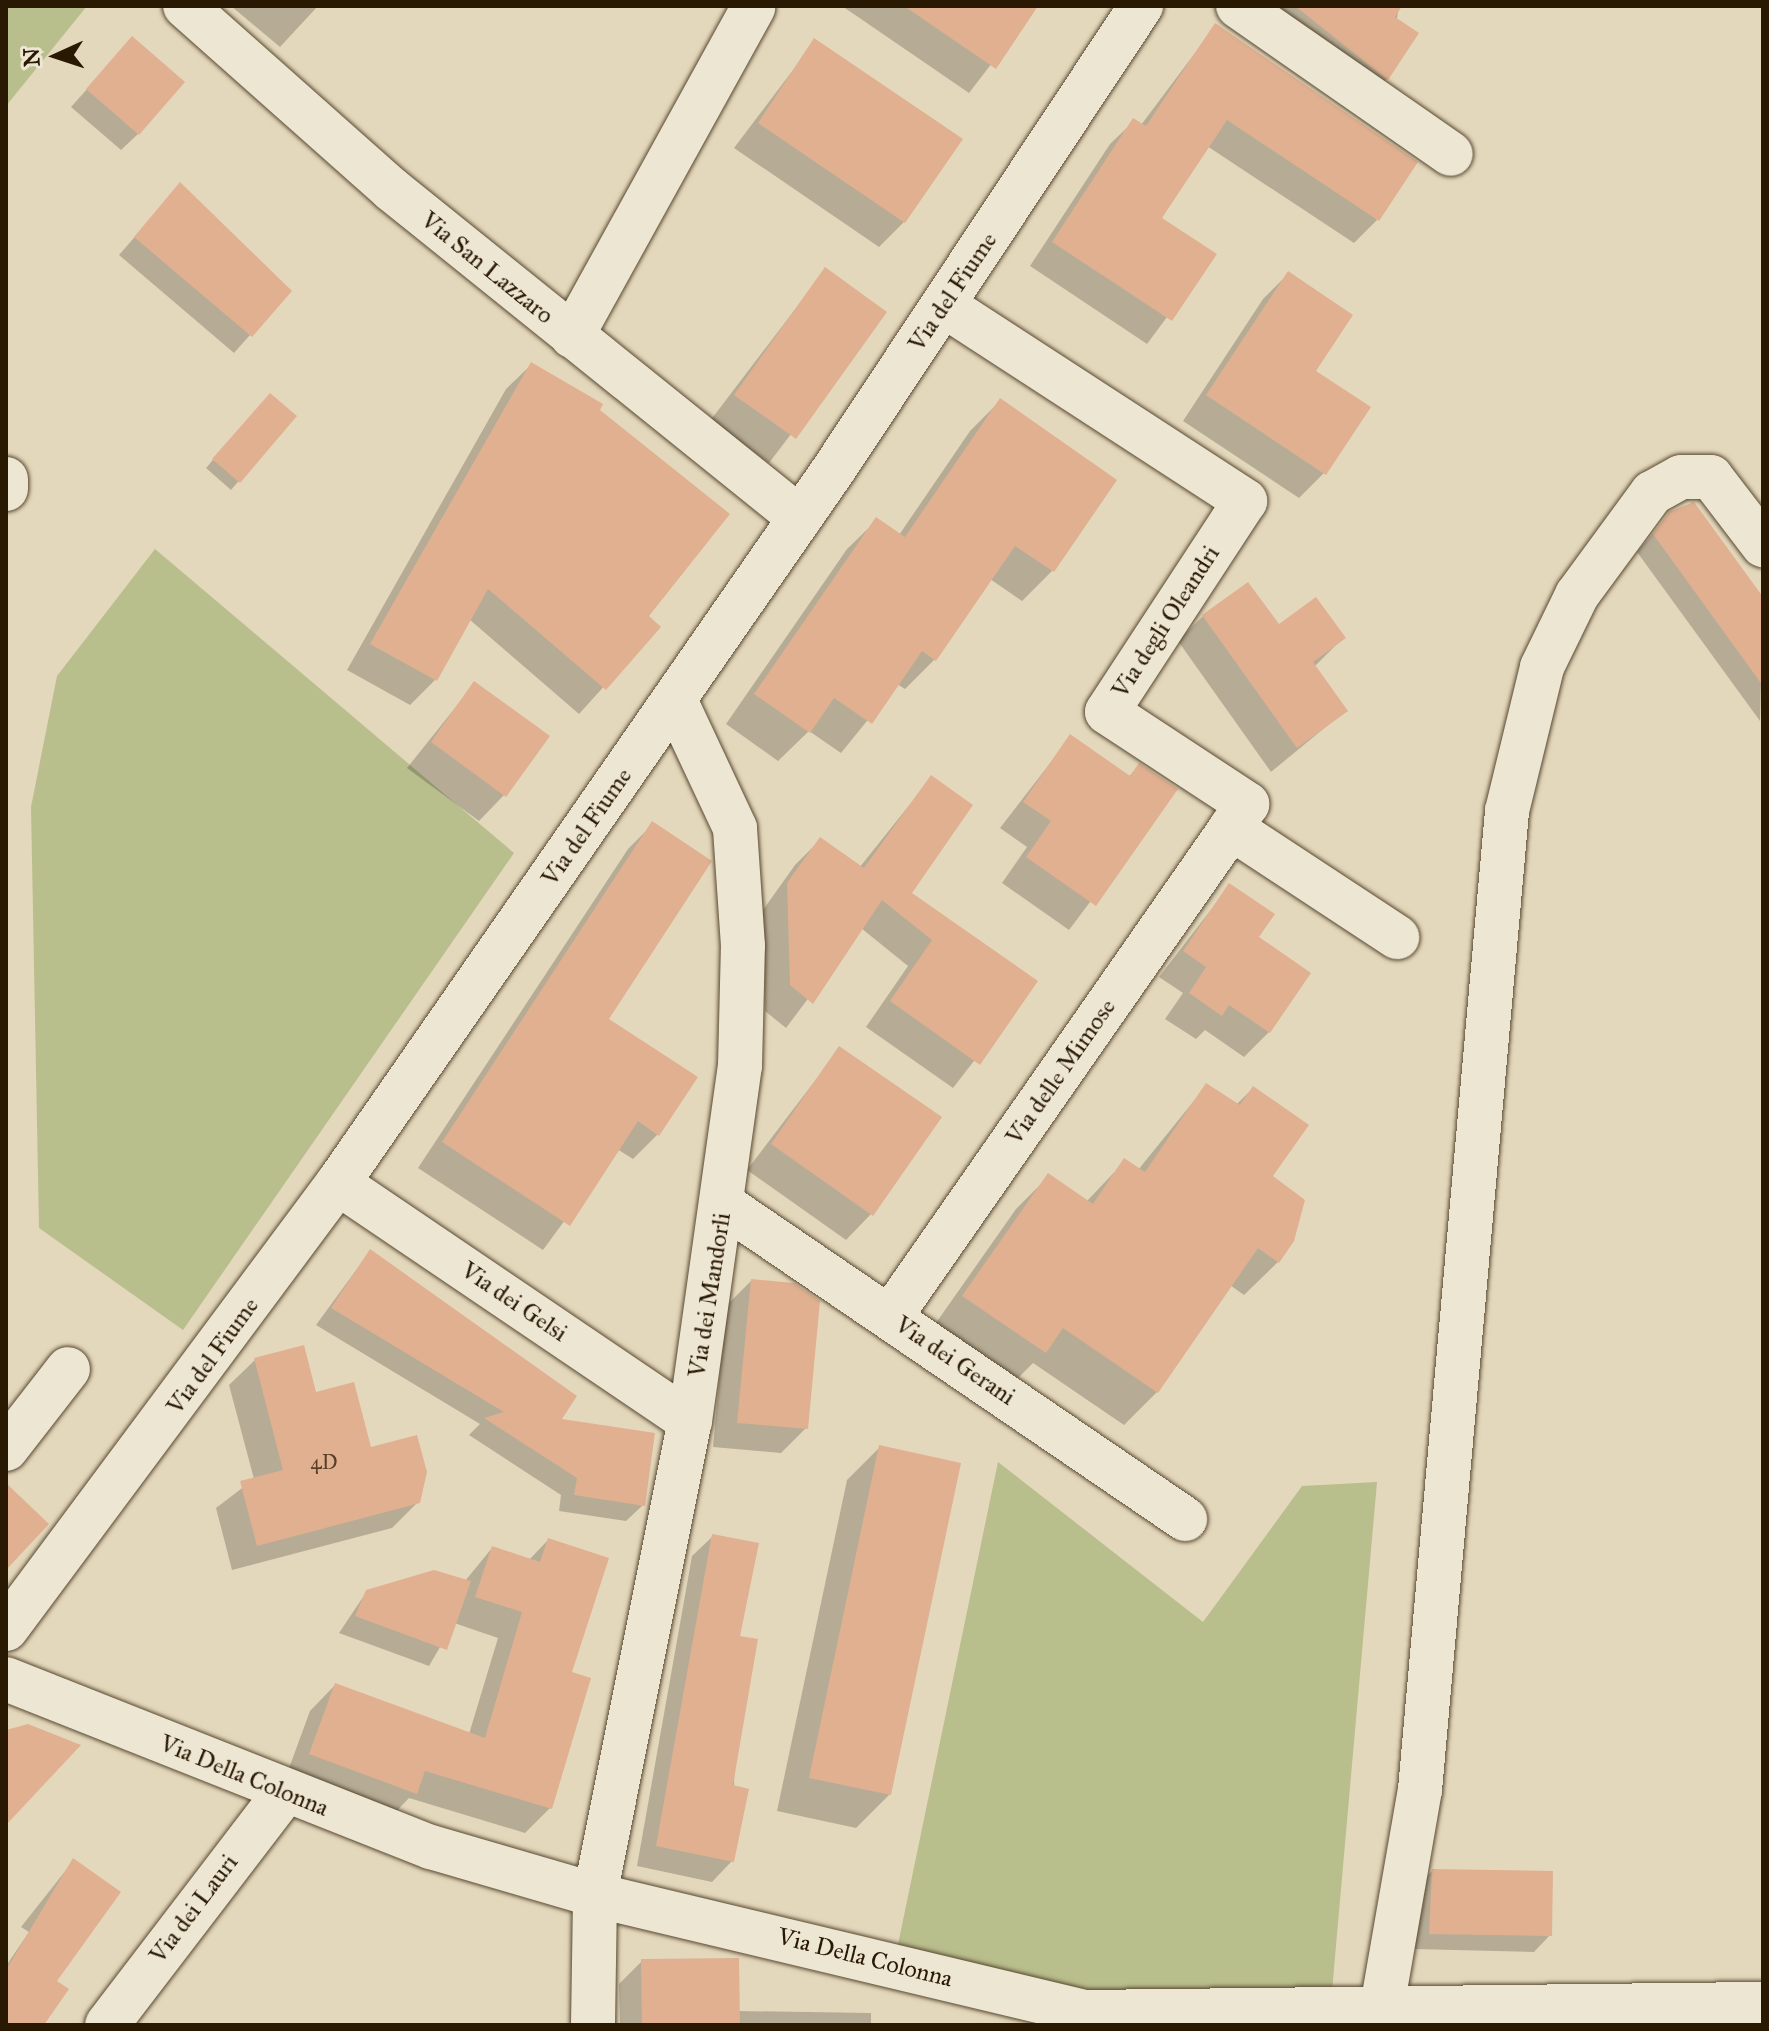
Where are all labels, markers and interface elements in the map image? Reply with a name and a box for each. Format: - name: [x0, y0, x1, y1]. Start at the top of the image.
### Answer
- north arrow: [16, 16, 96, 96]
- text: N: [18, 47, 46, 67]
- street label: Via San Lazzaro: [415, 206, 559, 330]
- street label: Via del Fiume: [903, 227, 1003, 357]
- street label: Via degli Oleandri: [1106, 541, 1226, 703]
- street label: Via del Fiume: [536, 763, 638, 891]
- street label: Via delle Mimose: [1000, 994, 1122, 1150]
- street label: Via dei Mandorli: [683, 1211, 737, 1379]
- street label: Via dei Gelsi: [455, 1256, 573, 1348]
- street label: Via del Fiume: [161, 1292, 265, 1420]
- street label: Via dei Gerani: [889, 1310, 1021, 1412]
- house number: 4D: [311, 1450, 337, 1474]
- street label: Via Della Colonna: [156, 1729, 332, 1823]
- street label: Via dei Lauri: [144, 1849, 244, 1969]
- street label: Via Della Colonna: [775, 1922, 955, 1994]

